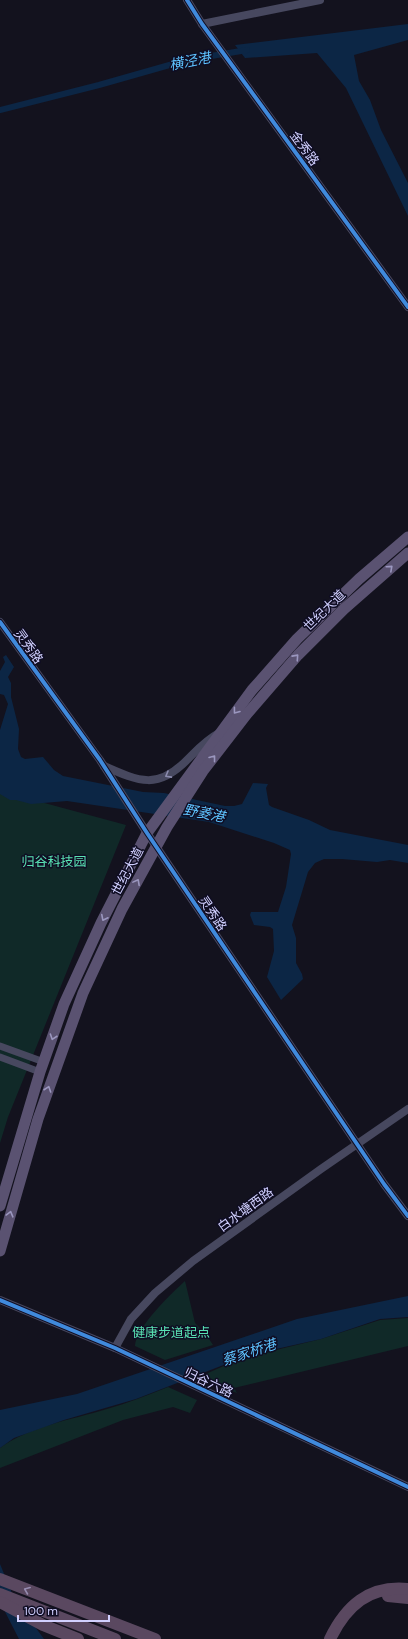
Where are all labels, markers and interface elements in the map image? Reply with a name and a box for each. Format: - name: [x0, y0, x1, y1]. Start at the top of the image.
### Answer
- water label: 横泾港: [168, 48, 214, 74]
- street label: 金秀路: [286, 128, 323, 169]
- one-way arrow: [386, 566, 393, 573]
- street label: 世纪大道: [300, 586, 349, 635]
- street label: 灵秀路: [10, 626, 47, 667]
- one-way arrow: [291, 655, 298, 662]
- one-way arrow: [233, 707, 240, 714]
- one-way arrow: [209, 755, 216, 762]
- one-way arrow: [165, 770, 172, 778]
- water label: 野菱港: [182, 800, 228, 826]
- street label: 世纪大道: [108, 844, 147, 898]
- park label: 归谷科技园: [21, 853, 87, 870]
- one-way arrow: [132, 879, 140, 886]
- street label: 灵秀路: [195, 892, 231, 934]
- one-way arrow: [101, 913, 108, 921]
- one-way arrow: [49, 1033, 57, 1040]
- one-way arrow: [44, 1086, 52, 1093]
- street label: 白水塘西路: [214, 1183, 277, 1235]
- one-way arrow: [6, 1210, 14, 1217]
- park label: 健康步道起点: [132, 1324, 210, 1341]
- water label: 蔡家桥港: [220, 1334, 280, 1369]
- street label: 归谷六路: [182, 1364, 236, 1401]
- one-way arrow: [23, 1586, 30, 1594]
- scale bar: [18, 1597, 109, 1623]
- text: 100 m: [24, 1603, 58, 1619]

